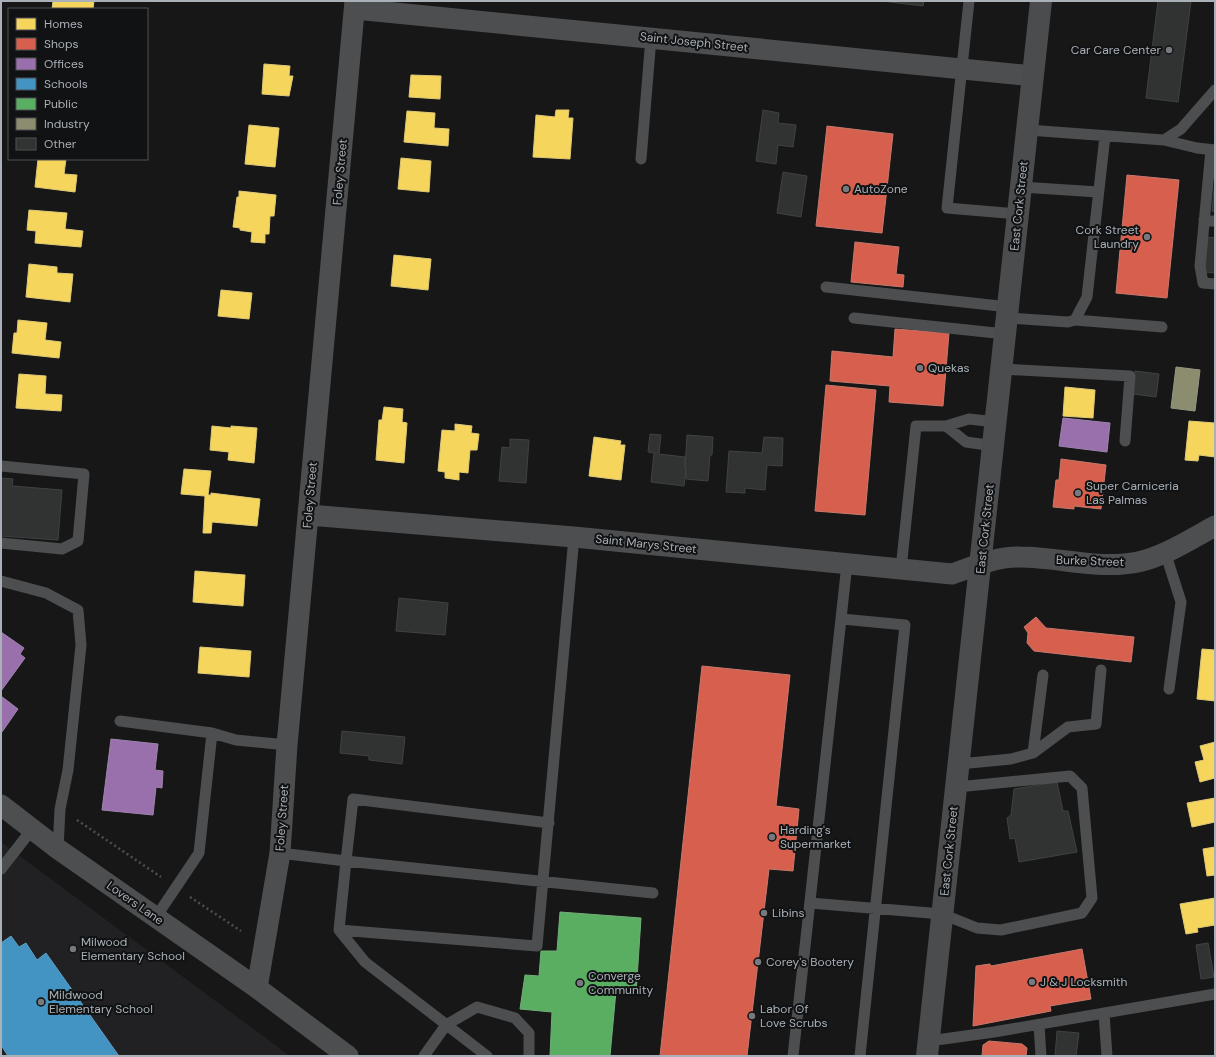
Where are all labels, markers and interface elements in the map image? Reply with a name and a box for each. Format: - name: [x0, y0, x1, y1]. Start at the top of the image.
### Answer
- legend: [8, 8, 148, 160]
- text: Homes: [44, 16, 83, 32]
- street label: Saint Joseph Street: [639, 28, 749, 56]
- text: Shops: [44, 36, 79, 52]
- place label: Car Care Center: [1071, 42, 1162, 58]
- marker: Car Care Center: [1164, 45, 1174, 55]
- text: Offices: [44, 56, 84, 72]
- text: Schools: [44, 76, 88, 92]
- text: Public: [44, 96, 78, 112]
- text: Industry: [44, 116, 90, 132]
- text: Other: [44, 136, 77, 152]
- street label: Foley Street: [329, 138, 351, 206]
- street label: East Cork Street: [1006, 160, 1032, 252]
- place label: AutoZone: [854, 181, 908, 197]
- marker: AutoZone: [841, 184, 851, 194]
- place label: Cork Street Laundry: [1076, 222, 1139, 252]
- marker: Cork Street Laundry: [1142, 232, 1152, 242]
- place label: Quekas: [928, 360, 970, 376]
- marker: Quekas: [915, 363, 925, 373]
- street label: Foley Street: [299, 461, 321, 529]
- place label: Super Carniceria Las Palmas: [1086, 478, 1179, 508]
- street label: East Cork Street: [972, 483, 998, 575]
- marker: Super Carniceria Las Palmas: [1073, 488, 1083, 498]
- street label: Saint Marys Street: [595, 531, 698, 557]
- street label: Burke Street: [1056, 552, 1125, 570]
- street label: Foley Street: [272, 784, 292, 852]
- street label: East Cork Street: [936, 805, 962, 897]
- place label: Harding's Supermarket: [780, 822, 851, 852]
- marker: Harding's Supermarket: [767, 832, 777, 842]
- street label: Lovers Lane: [103, 878, 167, 929]
- place label: Libins: [772, 905, 805, 921]
- marker: Libins: [759, 908, 769, 918]
- place label: Milwood Elementary School: [81, 934, 185, 964]
- marker: Milwood Elementary School: [68, 944, 78, 954]
- place label: Corey's Bootery: [766, 954, 854, 970]
- marker: Corey's Bootery: [753, 957, 763, 967]
- place label: Converge Community: [588, 968, 653, 998]
- place label: J & J Locksmith: [1040, 974, 1127, 990]
- marker: J & J Locksmith: [1027, 977, 1037, 987]
- marker: Converge Community: [575, 978, 585, 988]
- place label: Mildwood Elementary School: [49, 987, 153, 1017]
- marker: Mildwood Elementary School: [36, 997, 46, 1007]
- place label: Labor Of Love Scrubs: [760, 1001, 828, 1031]
- marker: Labor Of Love Scrubs: [747, 1011, 757, 1021]

